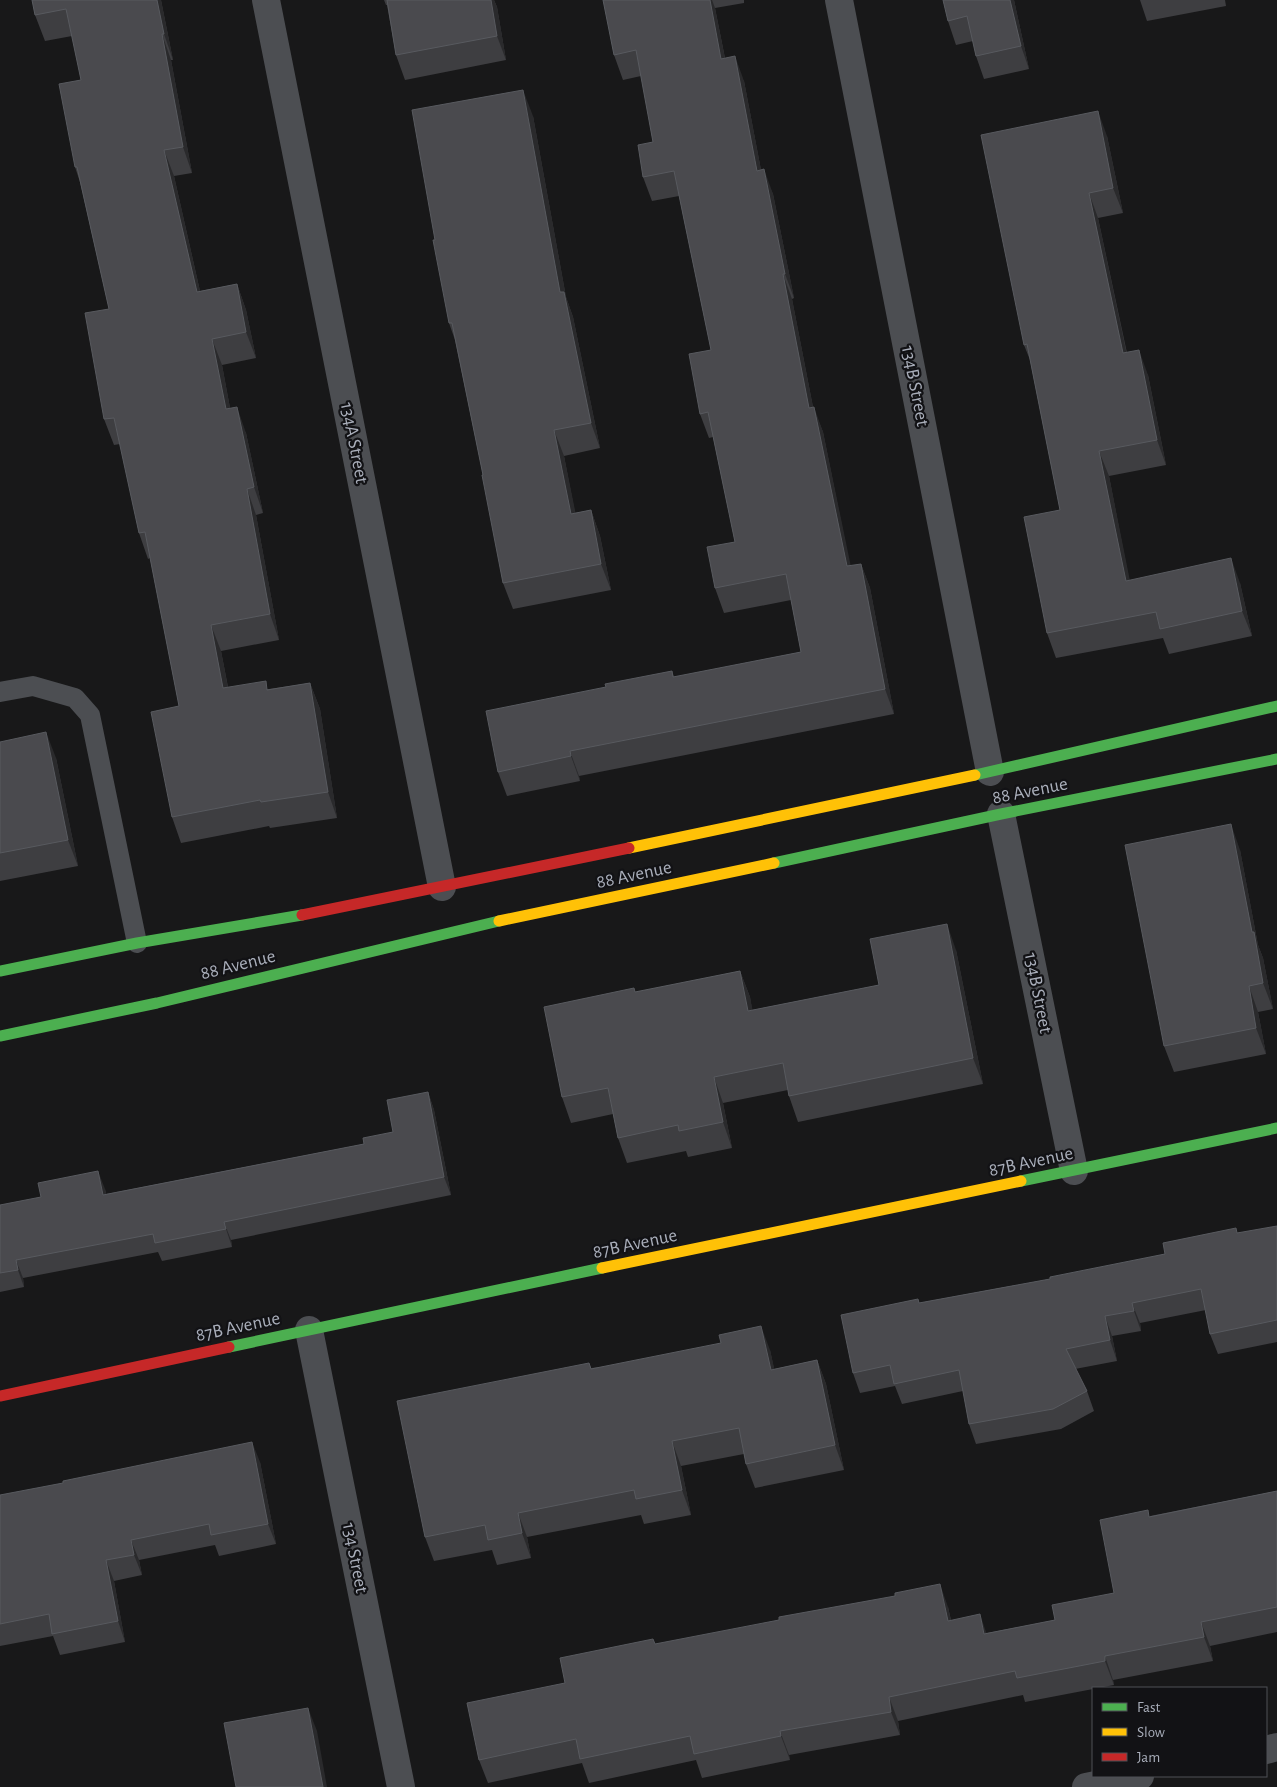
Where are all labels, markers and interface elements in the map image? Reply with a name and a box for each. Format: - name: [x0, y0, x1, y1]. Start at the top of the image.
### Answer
- street label: 134B Street: [898, 344, 932, 428]
- street label: 134A Street: [337, 401, 371, 485]
- street label: 88 Avenue: [991, 774, 1069, 808]
- street label: 88 Avenue: [595, 858, 673, 892]
- street label: 88 Avenue: [199, 947, 277, 983]
- street label: 134B Street: [1021, 951, 1055, 1035]
- street label: 87B Avenue: [987, 1144, 1075, 1180]
- street label: 87B Avenue: [591, 1226, 679, 1262]
- street label: 87B Avenue: [194, 1309, 282, 1345]
- street label: 134 Street: [339, 1521, 371, 1595]
- legend: [1092, 1687, 1267, 1777]
- text: Fast: [1137, 1700, 1161, 1715]
- text: Slow: [1137, 1725, 1165, 1740]
- text: Jam: [1137, 1750, 1160, 1765]

